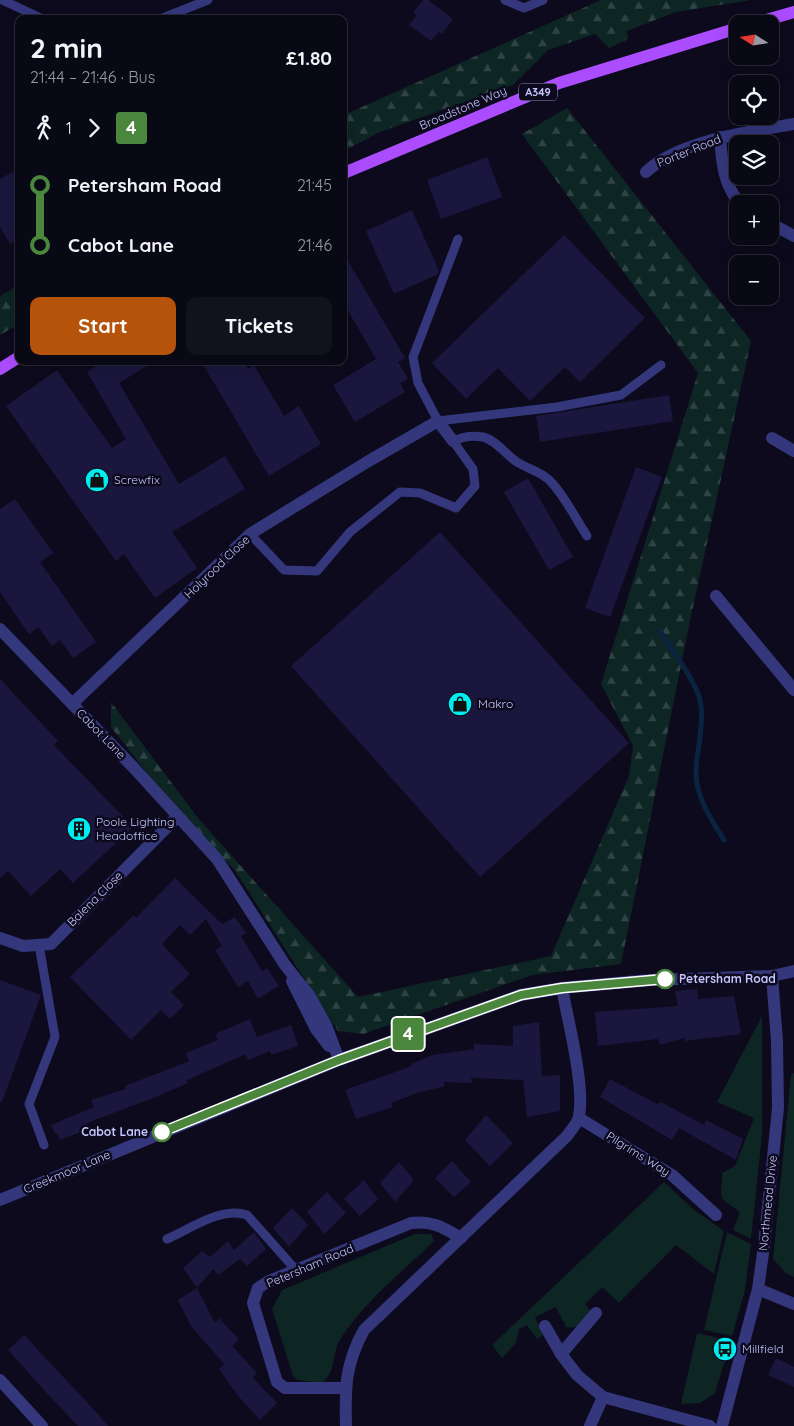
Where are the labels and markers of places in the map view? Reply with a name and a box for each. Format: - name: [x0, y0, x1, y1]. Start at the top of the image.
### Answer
- shop icon: Screwfix: [84, 467, 110, 493]
- place label: Screwfix: [114, 472, 160, 487]
- shop icon: Makro: [447, 691, 473, 717]
- place label: Makro: [478, 696, 513, 711]
- place label: Poole Lighting Headoffice: [96, 814, 175, 843]
- building icon: Poole Lighting Headoffice: [66, 816, 92, 842]
- marker: Petersham Road: [655, 969, 675, 989]
- place label: Petersham Road: [679, 971, 776, 986]
- marker: Cabot Lane: [152, 1122, 172, 1142]
- place label: Cabot Lane: [81, 1124, 148, 1139]
- bus stop icon: Millfield: [712, 1336, 738, 1362]
- place label: Millfield: [742, 1341, 784, 1356]

